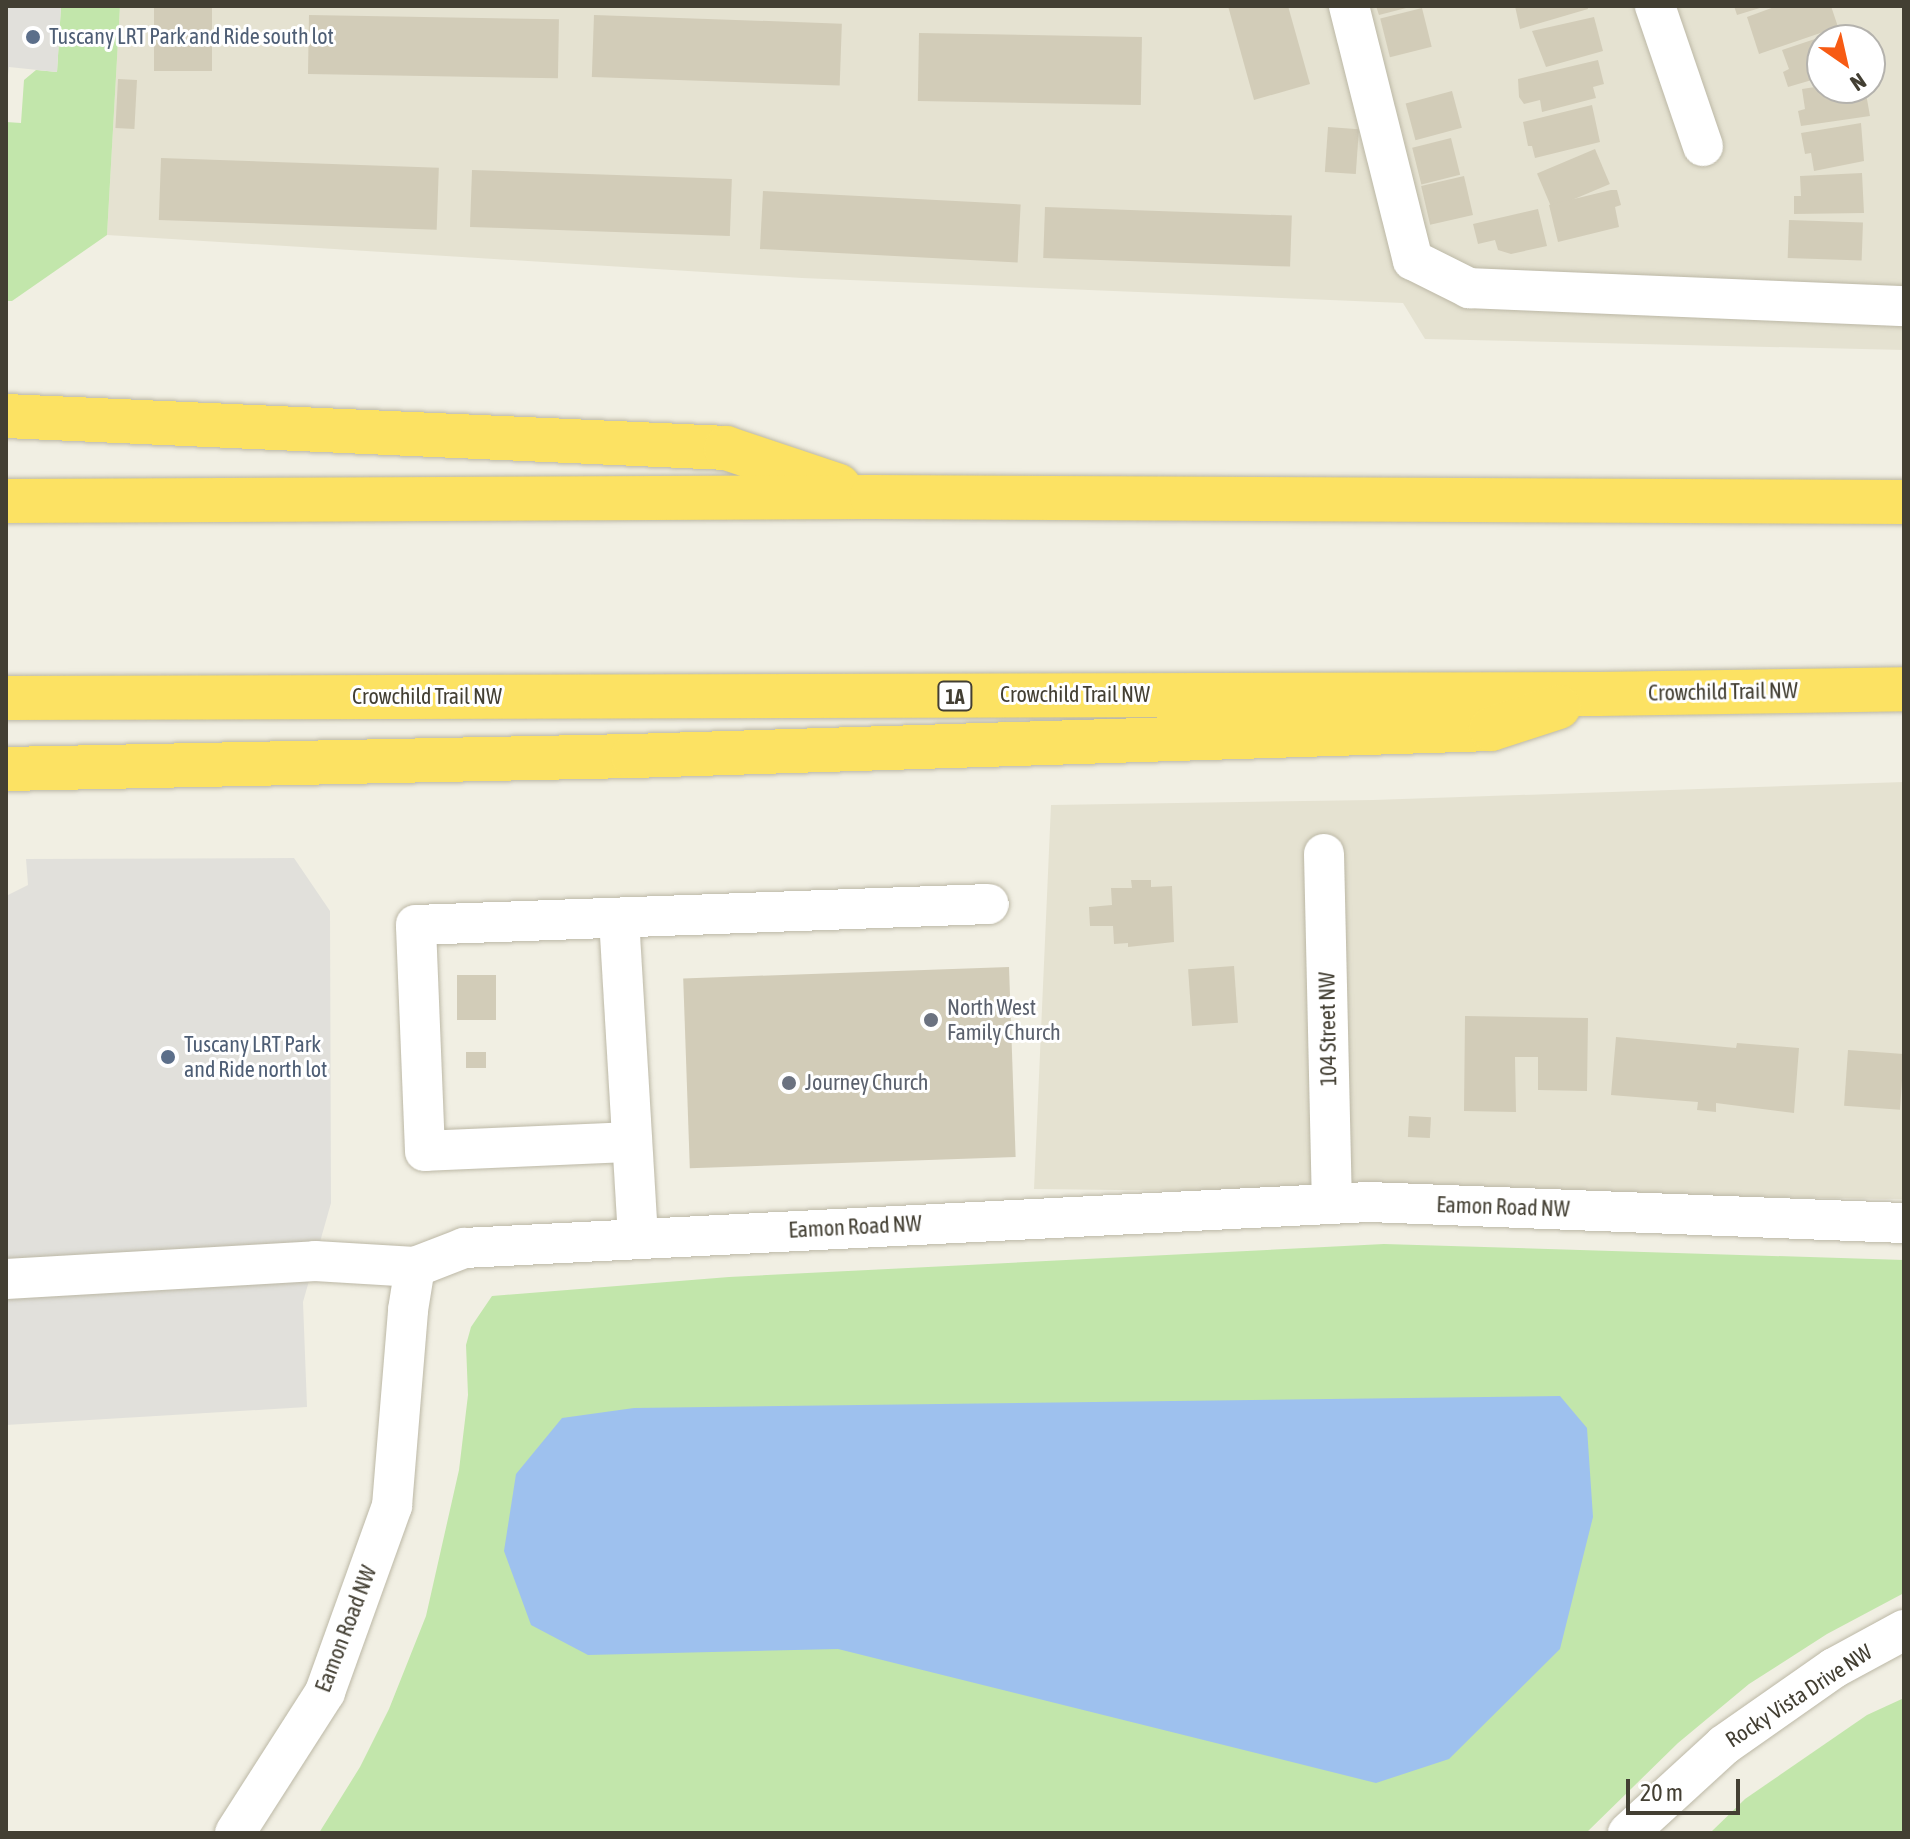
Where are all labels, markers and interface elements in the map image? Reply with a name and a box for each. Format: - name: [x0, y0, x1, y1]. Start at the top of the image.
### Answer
- place label: Tuscany LRT Park and Ride south lot: [49, 24, 334, 50]
- north arrow: [1806, 24, 1886, 104]
- marker: Tuscany LRT Park and Ride south lot: [24, 28, 42, 46]
- text: N: [1846, 68, 1871, 97]
- street label: Crowchild Trail NW: [1648, 677, 1798, 707]
- road number: 1A: [937, 680, 973, 712]
- street label: Crowchild Trail NW: [1000, 682, 1150, 708]
- street label: Crowchild Trail NW: [352, 684, 502, 710]
- street label: 104 Street NW: [1314, 972, 1342, 1086]
- place label: North West Family Church: [947, 994, 1061, 1046]
- marker: North West Family Church: [922, 1011, 940, 1029]
- place label: Tuscany LRT Park and Ride north lot: [184, 1031, 327, 1082]
- marker: Tuscany LRT Park and Ride north lot: [159, 1048, 177, 1066]
- place label: Journey Church: [805, 1070, 929, 1096]
- marker: Journey Church: [780, 1074, 798, 1092]
- street label: Eamon Road NW: [1436, 1191, 1570, 1223]
- street label: Eamon Road NW: [788, 1210, 922, 1244]
- street label: Eamon Road NW: [310, 1562, 382, 1696]
- street label: Rocky Vista Drive NW: [1721, 1639, 1877, 1753]
- scale bar: [1630, 1763, 1744, 1813]
- text: 20 m: [1640, 1779, 1683, 1806]

